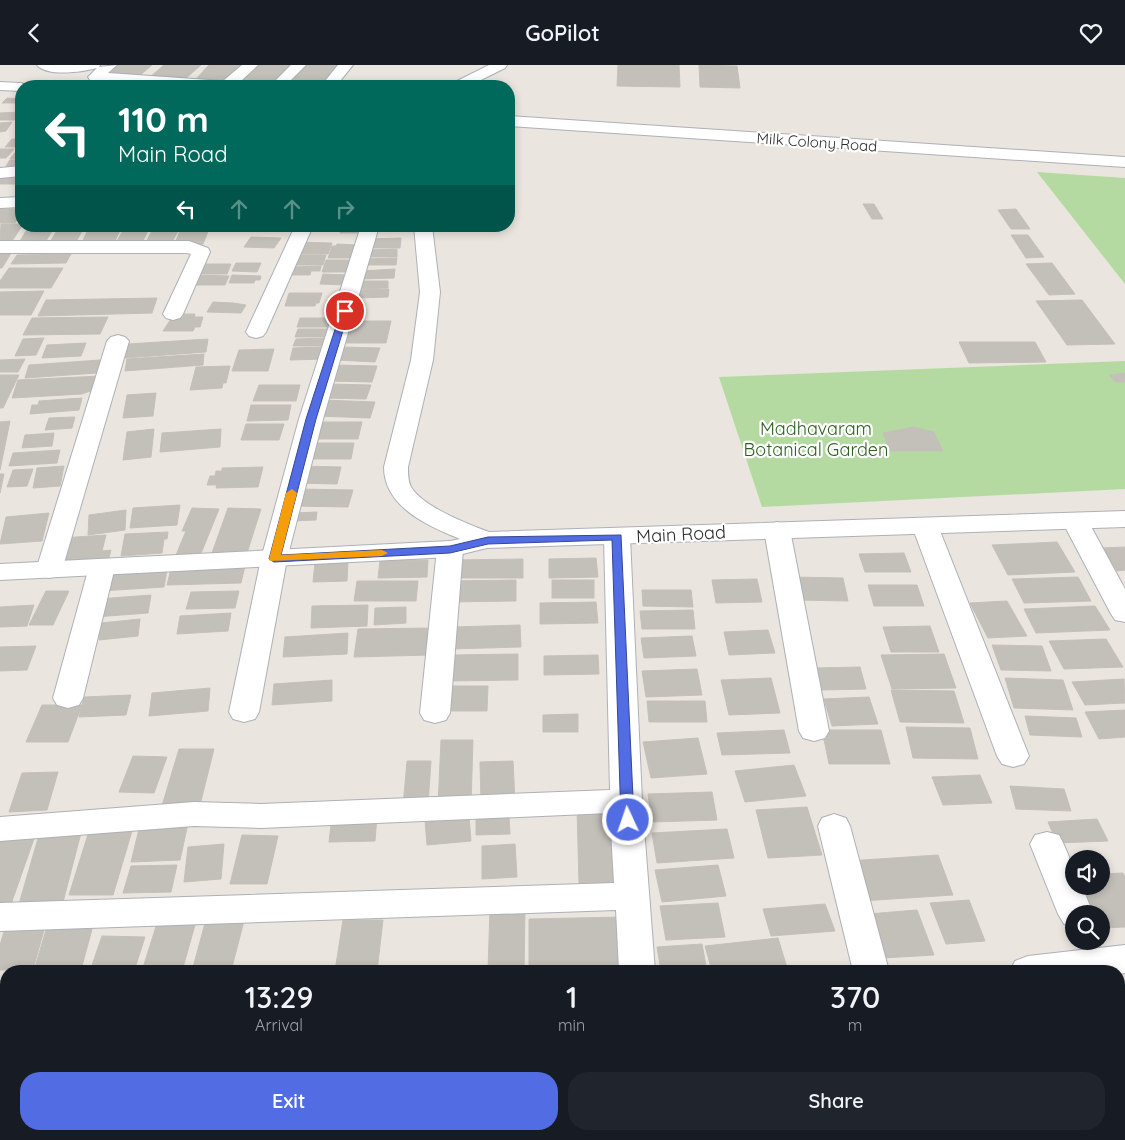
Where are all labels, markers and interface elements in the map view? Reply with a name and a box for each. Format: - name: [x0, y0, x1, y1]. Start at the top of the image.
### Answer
- icon: back: [20, 19, 48, 47]
- text: GoPilot: [525, 19, 600, 47]
- icon: heart: [1077, 19, 1105, 47]
- text: 110 m: [118, 97, 209, 141]
- icon: left: [35, 100, 100, 165]
- street label: Milk Colony Road: [756, 128, 878, 156]
- text: Main Road: [118, 140, 228, 168]
- icon: left: [172, 195, 200, 223]
- icon: ahead: [225, 195, 253, 223]
- icon: ahead: [278, 195, 306, 223]
- icon: right: [331, 195, 359, 223]
- pin: [324, 290, 366, 332]
- icon: arrive: [331, 297, 359, 325]
- park label: Madhavaram Botanical Garden: [744, 417, 888, 461]
- street label: Main Road: [636, 520, 726, 548]
- position arrow: [601, 793, 653, 845]
- map controls: [1065, 850, 1110, 950]
- button: sound: [1065, 850, 1110, 895]
- button: search: [1065, 905, 1110, 950]
- text: 13:29: [245, 978, 313, 1016]
- text: 1: [566, 978, 577, 1016]
- text: 370: [830, 978, 880, 1016]
- text: Arrival: [255, 1015, 303, 1035]
- text: min: [558, 1015, 585, 1035]
- text: m: [848, 1015, 862, 1035]
- button: Exit: [20, 1072, 558, 1130]
- button: Share: [568, 1072, 1105, 1130]

